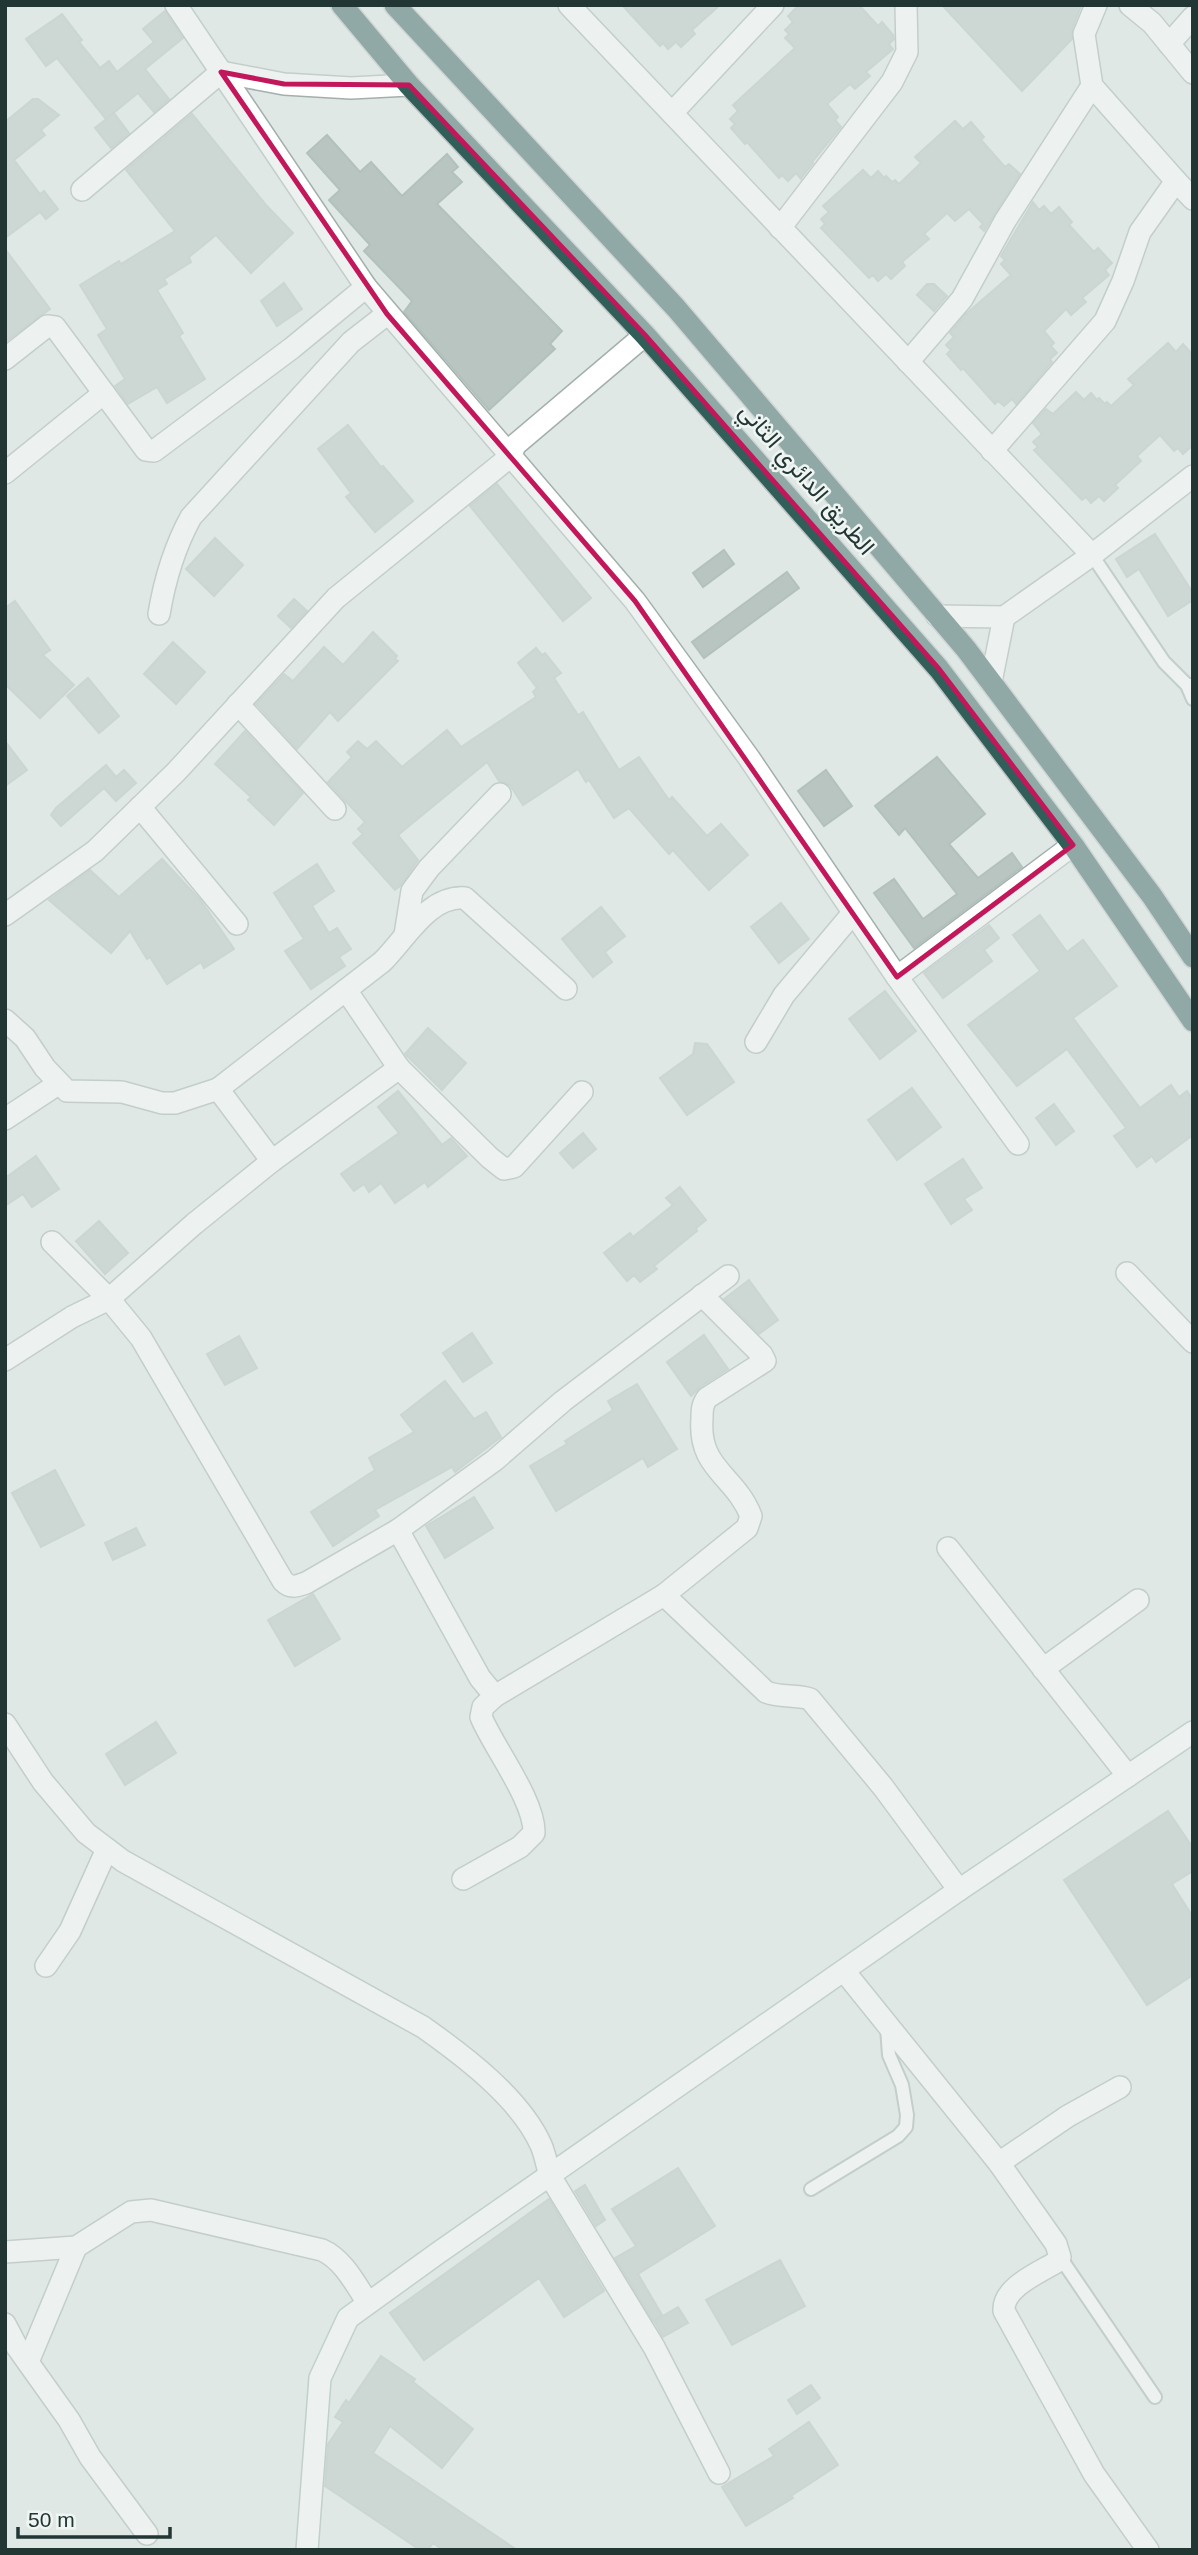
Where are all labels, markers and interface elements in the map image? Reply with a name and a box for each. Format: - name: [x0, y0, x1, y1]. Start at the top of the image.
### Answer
- street label: الطريق الدائري الثاني: [730, 397, 881, 564]
- scale bar: [18, 2496, 170, 2540]
- text: 50 m: [28, 2508, 75, 2531]

